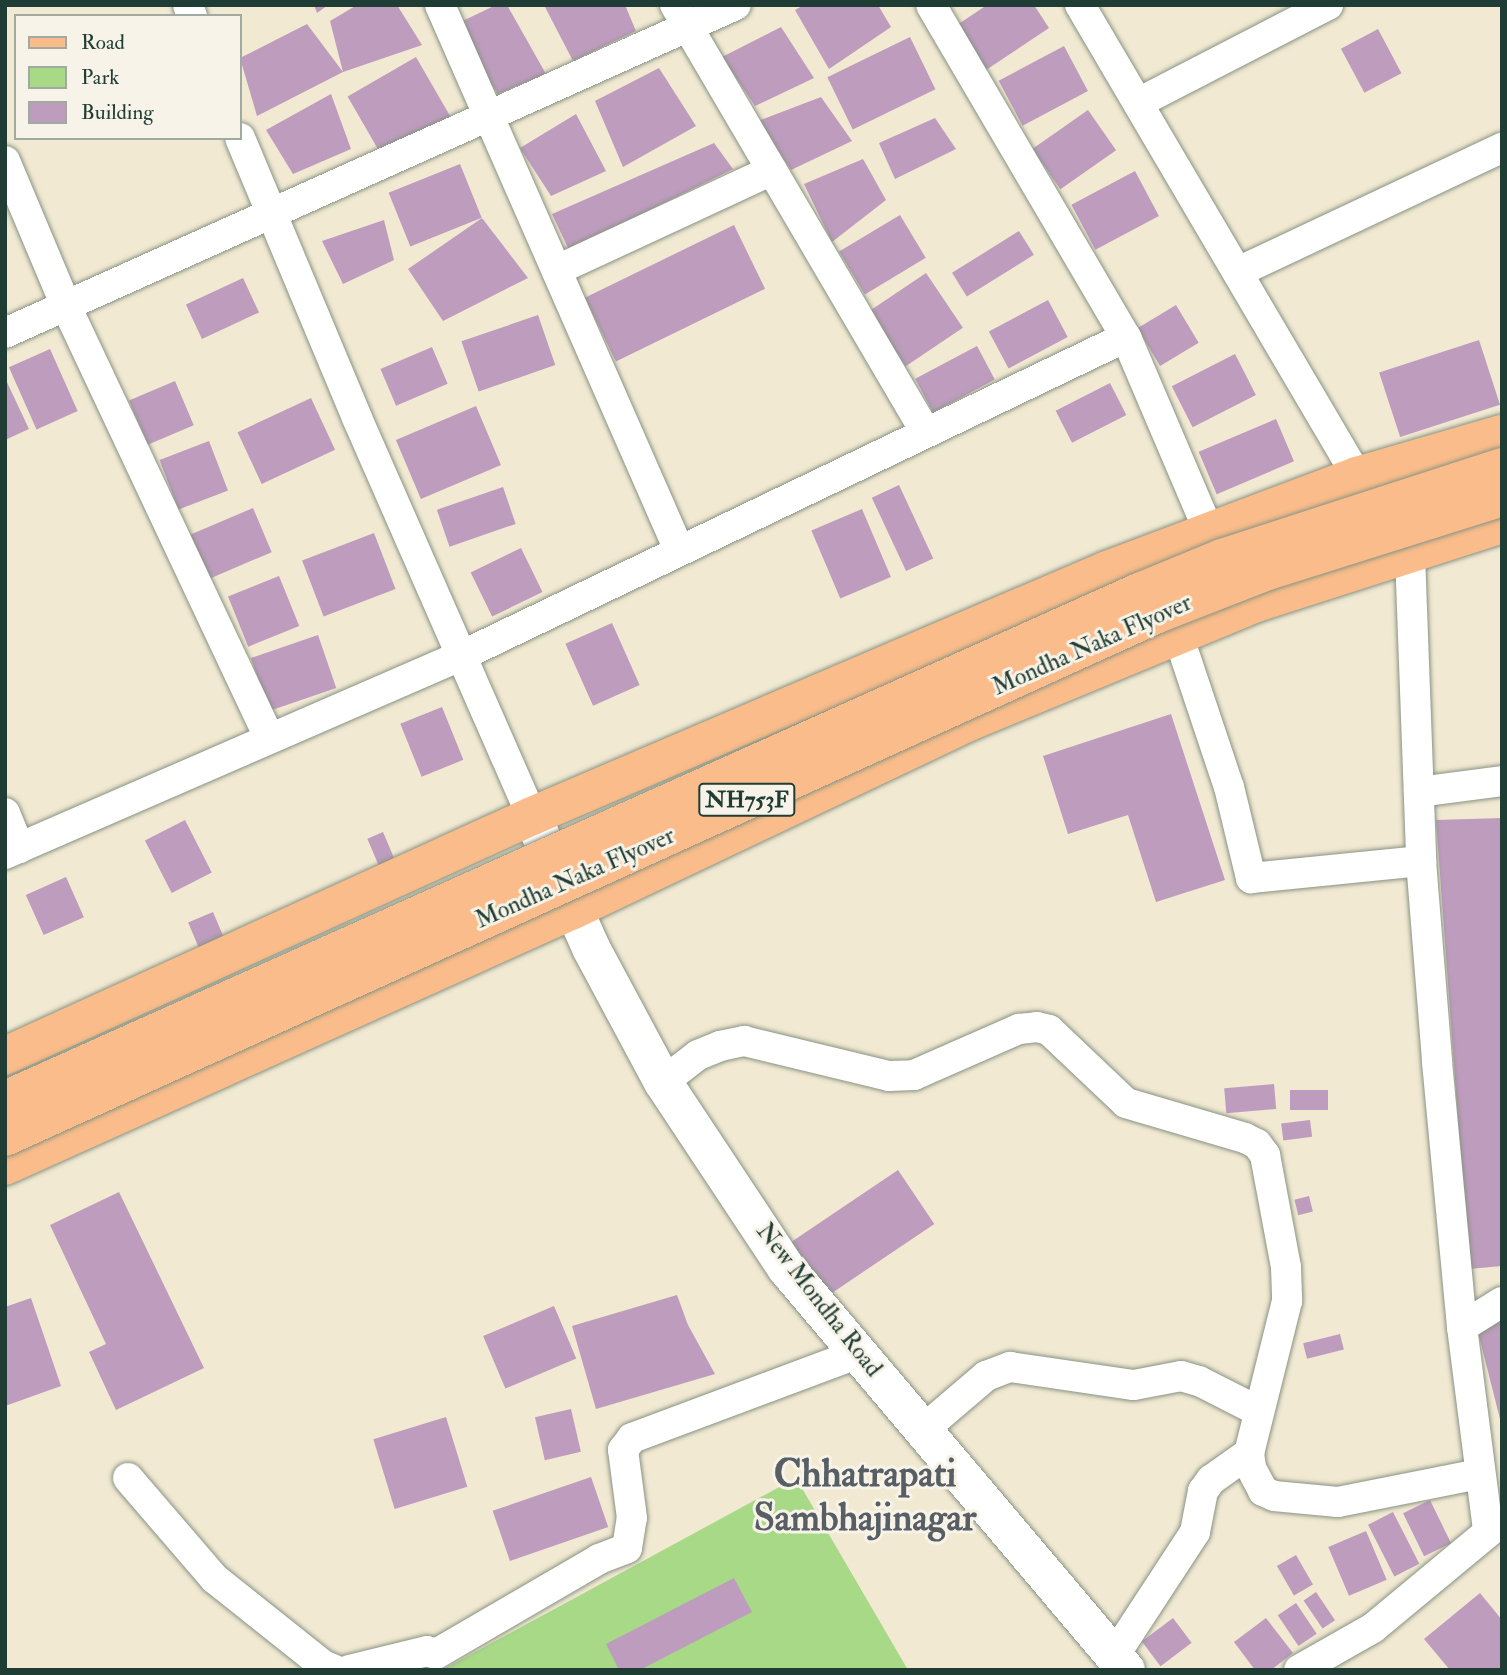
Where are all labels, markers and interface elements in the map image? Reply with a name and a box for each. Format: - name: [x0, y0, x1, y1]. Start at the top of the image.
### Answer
- legend: [14, 14, 242, 140]
- text: Road: [81, 29, 125, 56]
- text: Park: [81, 64, 119, 91]
- text: Building: [81, 99, 154, 126]
- street label: Mondha Naka Flyover: [988, 588, 1196, 702]
- road number: NH753F: [698, 780, 796, 820]
- street label: Mondha Naka Flyover: [471, 821, 679, 935]
- street label: New Mondha Road: [750, 1217, 888, 1383]
- district label: Chhatrapati Sambhajinagar: [754, 1452, 976, 1542]

